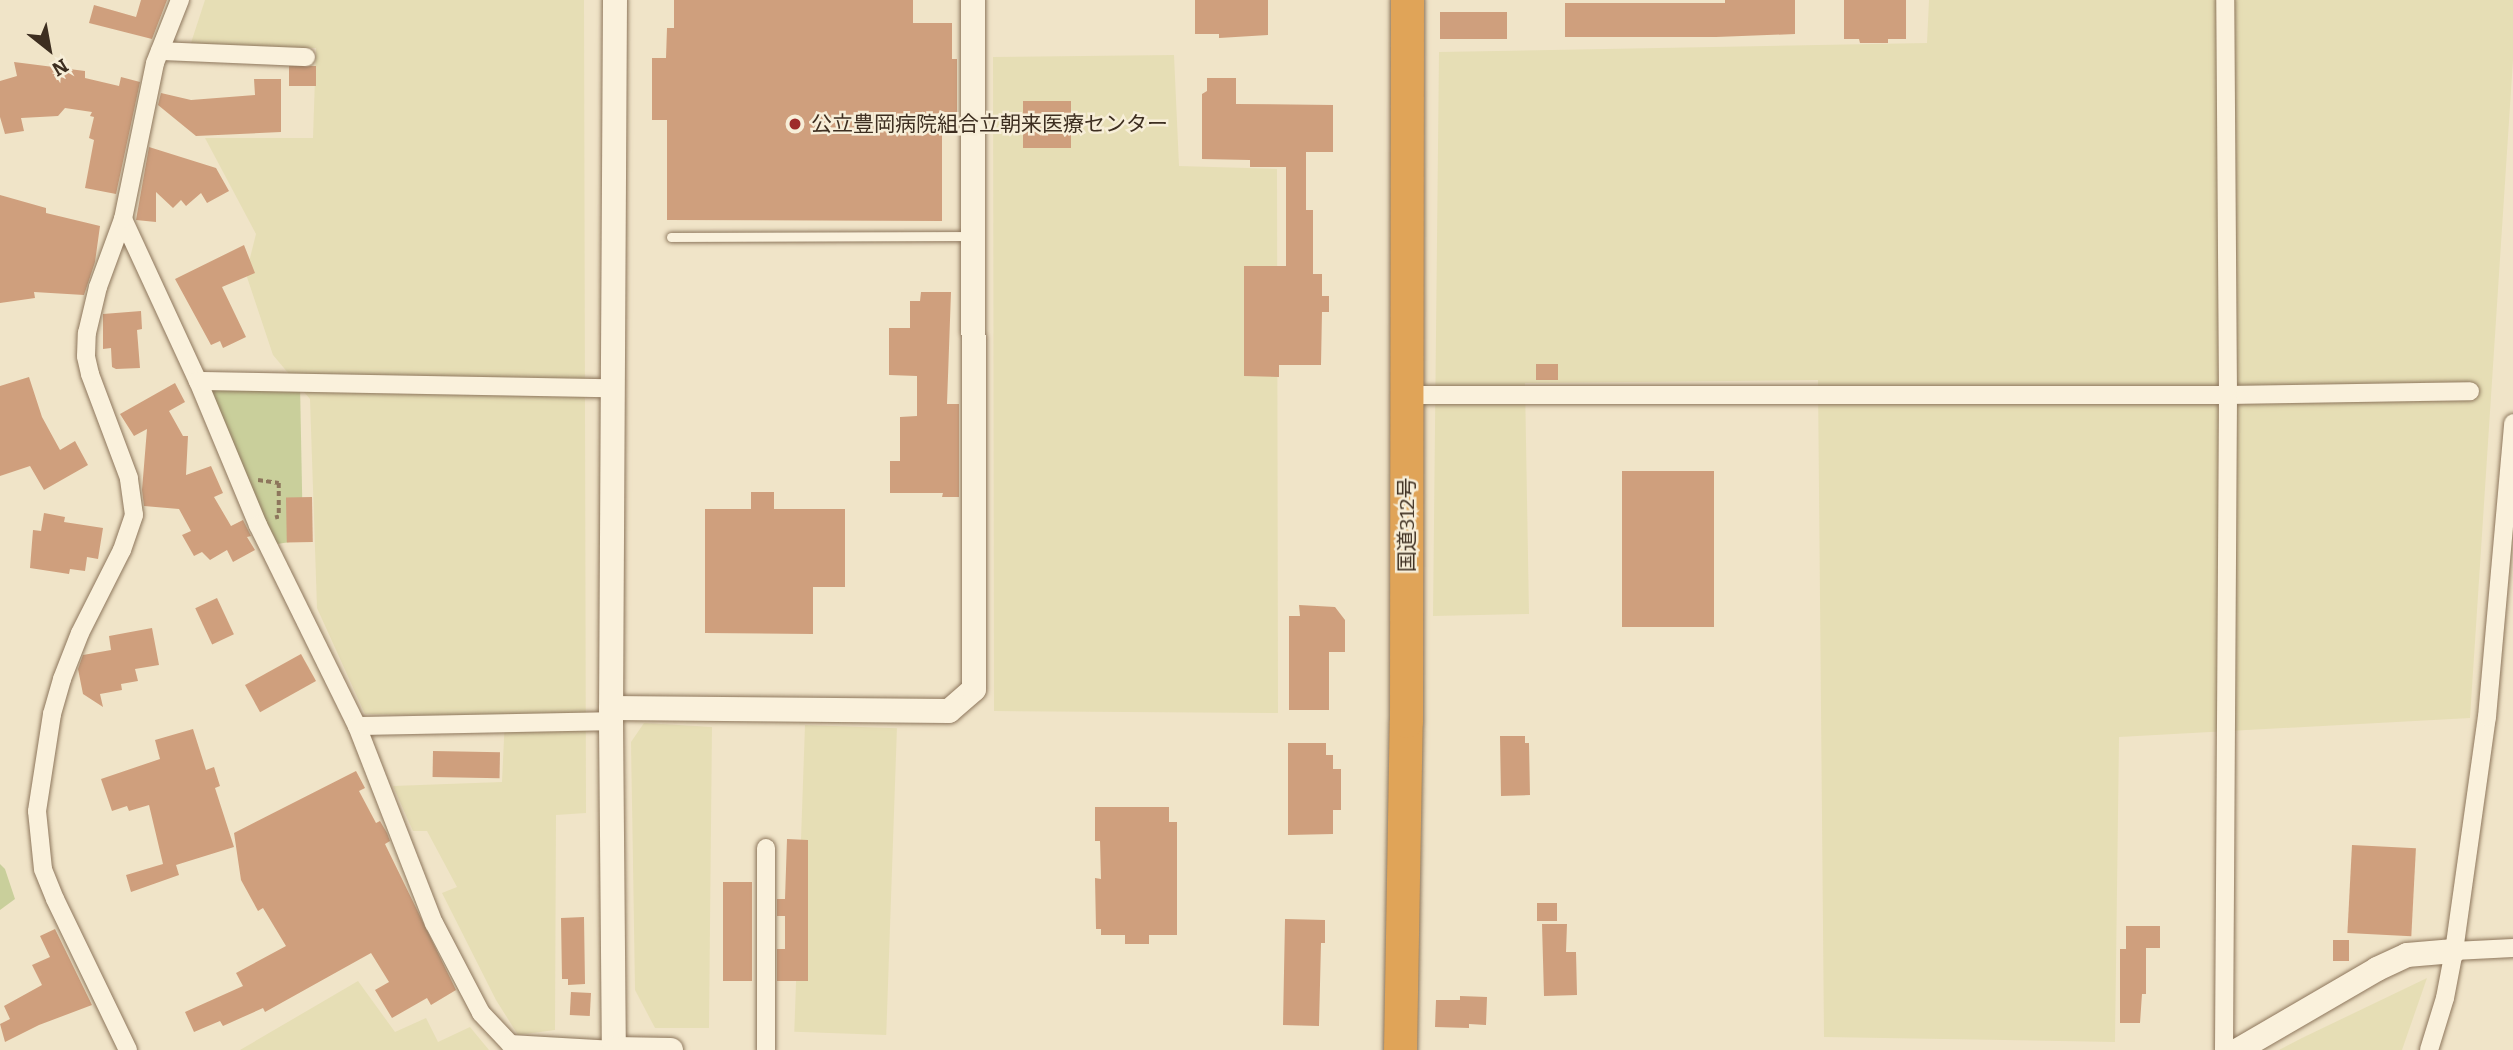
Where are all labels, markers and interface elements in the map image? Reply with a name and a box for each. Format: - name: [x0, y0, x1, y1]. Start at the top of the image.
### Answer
- north arrow: [14, 14, 84, 84]
- text: N: [48, 54, 72, 81]
- place label: 公立豊岡病院組合立朝来医療センター: [811, 111, 1168, 137]
- marker: 公立豊岡病院組合立朝来医療センター: [785, 114, 805, 134]
- street label: 国道312号: [1394, 478, 1420, 572]

